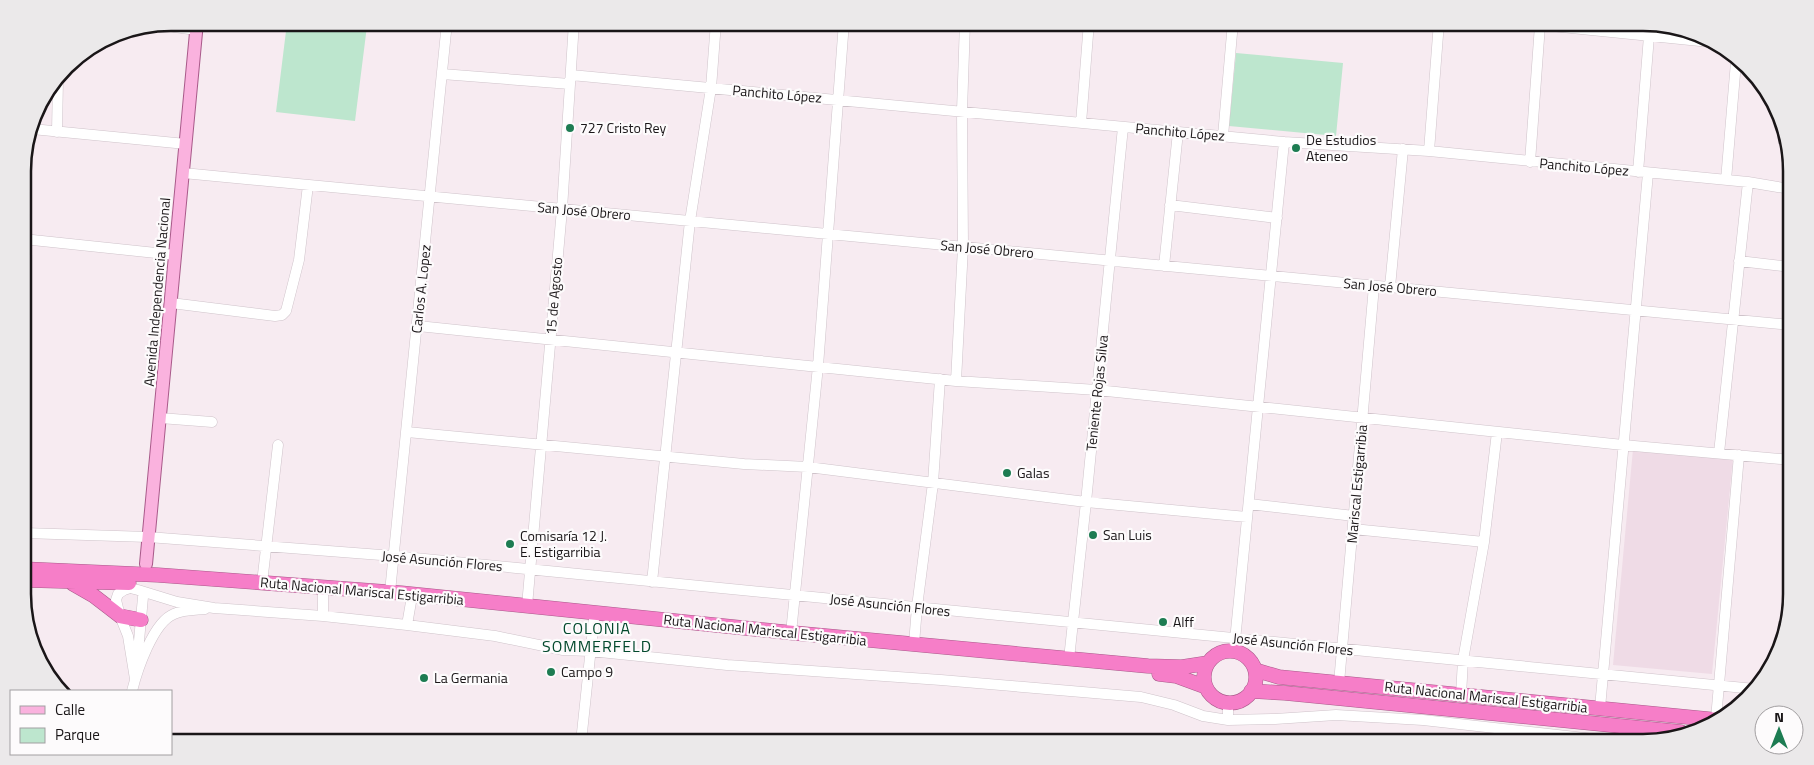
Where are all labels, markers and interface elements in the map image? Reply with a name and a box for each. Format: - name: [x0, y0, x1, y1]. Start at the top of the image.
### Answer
- street label: Panchito López: [731, 79, 823, 108]
- place label: 727 Cristo Rey: [580, 117, 666, 138]
- street label: Panchito López: [1134, 117, 1226, 146]
- marker: 727 Cristo Rey: [564, 122, 576, 134]
- place label: De Estudios Ateneo: [1306, 129, 1376, 166]
- marker: De Estudios Ateneo: [1290, 142, 1302, 154]
- street label: Panchito López: [1538, 152, 1630, 181]
- street label: San José Obrero: [536, 196, 632, 225]
- street label: Avenida Independencia Nacional: [138, 197, 175, 387]
- street label: San José Obrero: [939, 234, 1035, 263]
- street label: Carlos A. Lopez: [405, 244, 436, 334]
- street label: 15 de Agosto: [540, 256, 567, 336]
- street label: San José Obrero: [1342, 272, 1438, 301]
- street label: Teniente Rojas Silva: [1080, 334, 1113, 452]
- street label: Mariscal Estigarribia: [1341, 424, 1372, 544]
- place label: Galas: [1017, 462, 1049, 483]
- marker: Galas: [1001, 467, 1013, 479]
- place label: San Luis: [1103, 524, 1152, 545]
- place label: Comisaría 12 J. E. Estigarribia: [520, 525, 607, 562]
- marker: San Luis: [1087, 529, 1099, 541]
- marker: Comisaría 12 J. E. Estigarribia: [504, 538, 516, 550]
- street label: José Asunción Flores: [381, 545, 503, 576]
- street label: Ruta Nacional Mariscal Estigarribia: [259, 571, 465, 610]
- street label: José Asunción Flores: [829, 588, 951, 621]
- street label: Ruta Nacional Mariscal Estigarribia: [662, 608, 868, 651]
- place label: Alff: [1173, 611, 1194, 632]
- district label: COLONIA SOMMERFELD: [542, 616, 652, 658]
- marker: Alff: [1157, 616, 1169, 628]
- street label: José Asunción Flores: [1232, 627, 1354, 660]
- place label: Campo 9: [561, 661, 613, 682]
- marker: Campo 9: [545, 666, 557, 678]
- place label: La Germania: [434, 667, 508, 688]
- marker: La Germania: [418, 672, 430, 684]
- street label: Ruta Nacional Mariscal Estigarribia: [1383, 675, 1589, 718]
- legend: [10, 690, 172, 755]
- text: Calle: [55, 698, 85, 721]
- north arrow: [1754, 705, 1804, 755]
- text: N: [1774, 706, 1784, 727]
- text: Parque: [55, 723, 100, 746]

